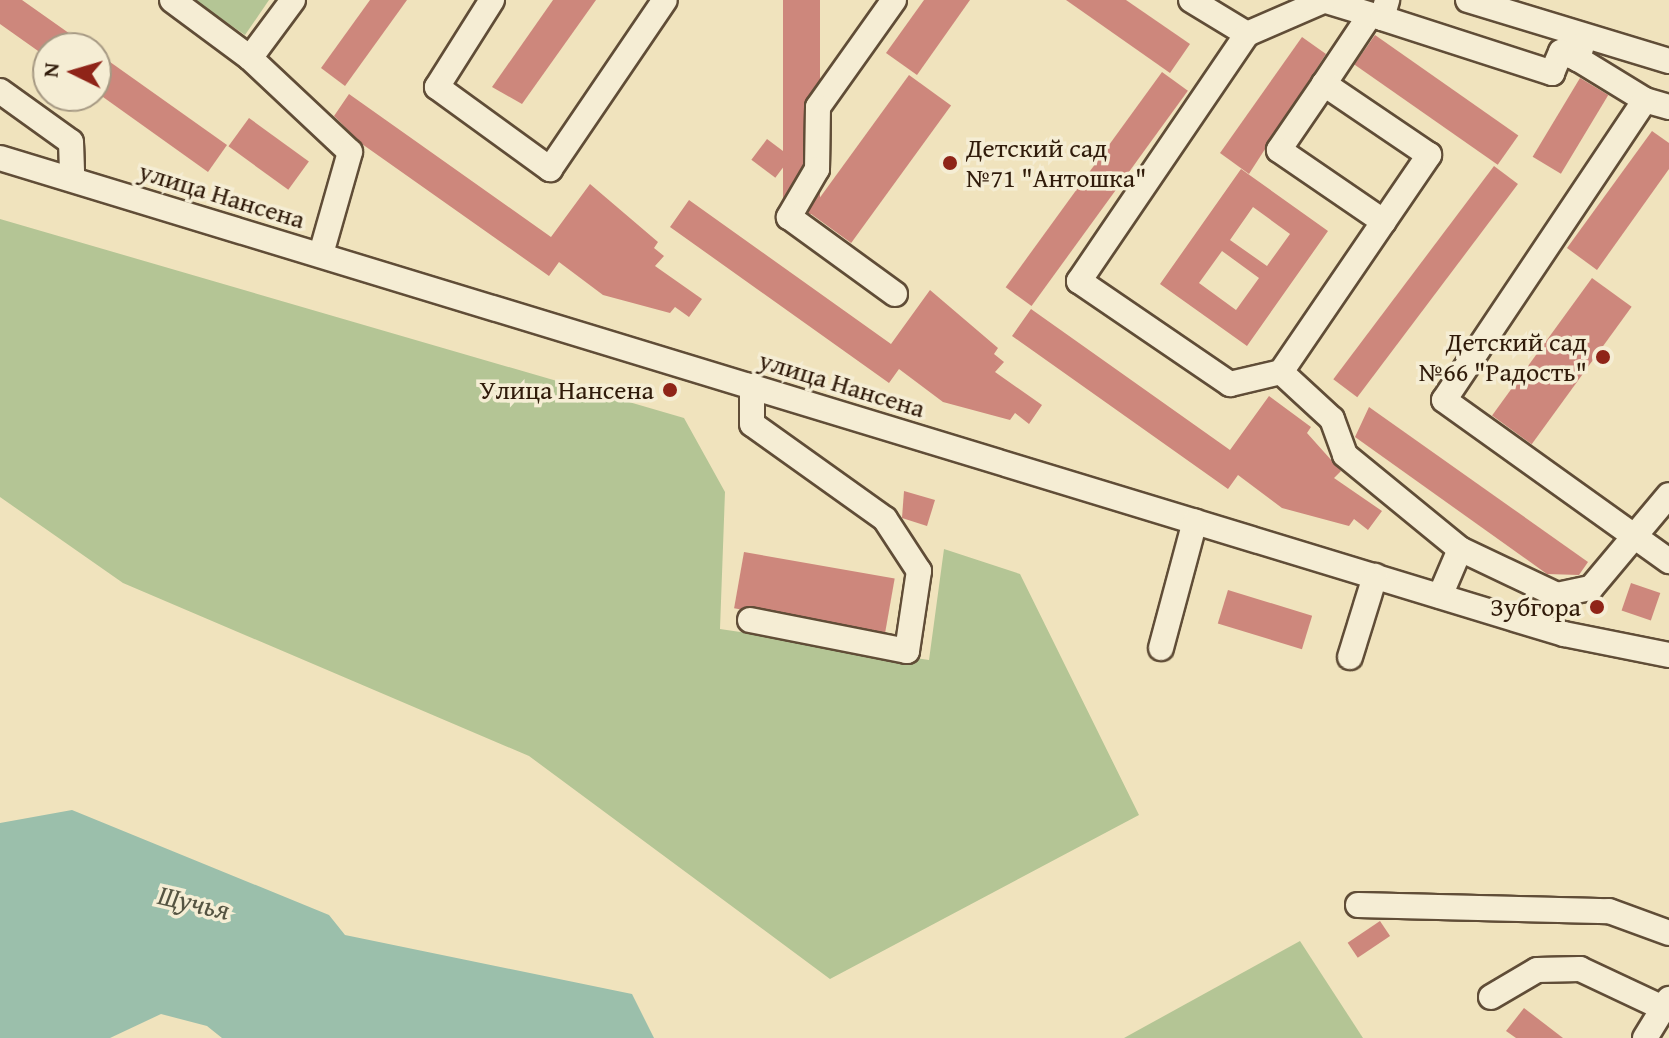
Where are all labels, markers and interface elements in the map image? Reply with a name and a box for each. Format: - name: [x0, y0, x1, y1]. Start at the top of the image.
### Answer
- north arrow: [32, 32, 112, 112]
- text: N: [34, 61, 67, 79]
- place label: Детский сад №71 "Антошка": [966, 132, 1147, 194]
- marker: Детский сад №71 "Антошка": [941, 154, 959, 172]
- street label: улица Нансена: [135, 155, 309, 235]
- place label: Детский сад №66 "Радость": [1419, 326, 1587, 388]
- street label: улица Нансена: [755, 344, 929, 424]
- marker: Детский сад №66 "Радость": [1594, 348, 1612, 366]
- place label: Улица Нансена: [480, 374, 654, 406]
- marker: Улица Нансена: [661, 381, 679, 399]
- place label: Зубгора: [1490, 591, 1581, 623]
- marker: Зубгора: [1588, 598, 1606, 616]
- water label: Щучья: [155, 877, 233, 927]

